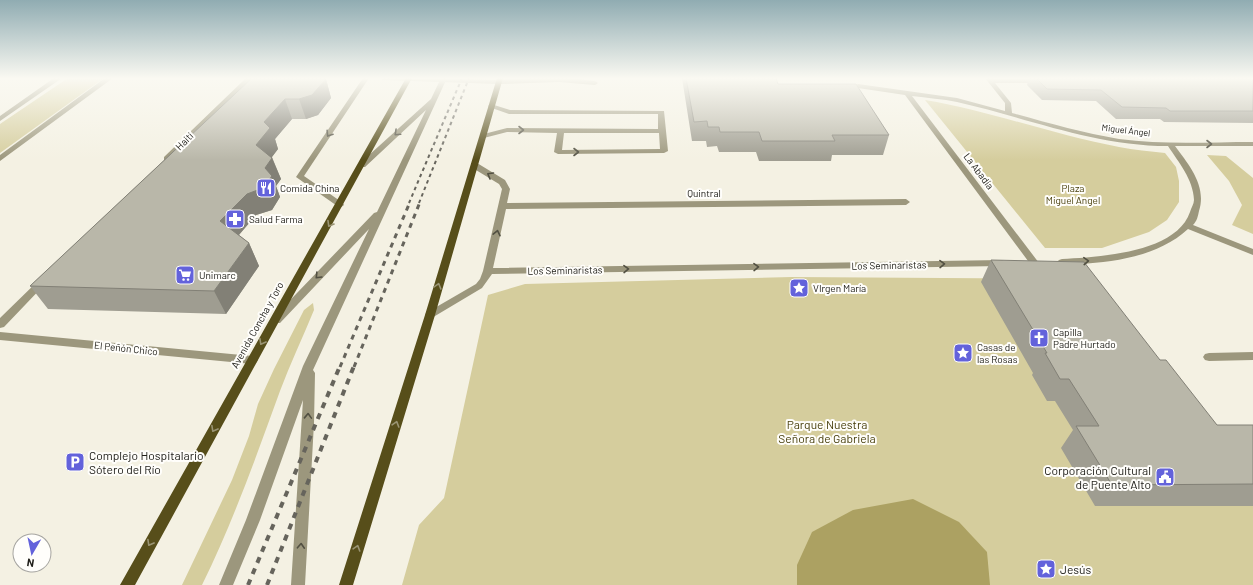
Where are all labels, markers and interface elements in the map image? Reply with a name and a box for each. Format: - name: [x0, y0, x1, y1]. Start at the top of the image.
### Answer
- street label: Miguel Ángel: [1101, 122, 1151, 138]
- one-way arrow: [518, 126, 524, 134]
- one-way arrow: [394, 129, 402, 136]
- street label: Haití: [173, 130, 195, 152]
- one-way arrow: [326, 130, 334, 137]
- one-way arrow: [1206, 140, 1212, 148]
- one-way arrow: [573, 148, 579, 156]
- street label: La Abadia: [961, 150, 997, 192]
- one-way arrow: [487, 172, 494, 179]
- restaurant icon: Comida China: [255, 177, 277, 199]
- place label: Comida China: [280, 182, 339, 194]
- park label: Plaza Miguel Angel: [1046, 182, 1100, 206]
- street label: Quintral: [687, 187, 721, 199]
- pharmacy icon: Salud Farma: [224, 208, 246, 230]
- place label: Salud Farma: [249, 213, 303, 225]
- one-way arrow: [327, 219, 334, 227]
- one-way arrow: [492, 230, 500, 236]
- one-way arrow: [1083, 257, 1089, 266]
- street label: Los Seminaristas: [851, 258, 927, 272]
- one-way arrow: [939, 260, 945, 268]
- street label: Los Seminaristas: [527, 263, 603, 277]
- one-way arrow: [753, 263, 759, 271]
- supermarket icon: Unimarc: [174, 264, 196, 286]
- one-way arrow: [623, 265, 629, 273]
- place label: Unimarc: [199, 269, 236, 281]
- one-way arrow: [316, 271, 323, 279]
- place icon: VIrgen María: [788, 277, 810, 299]
- street label: Avenida Concha y Toro: [228, 280, 286, 370]
- place label: VIrgen María: [813, 282, 866, 294]
- one-way arrow: [433, 283, 442, 290]
- place label: Capilla Padre Hurtado: [1053, 326, 1116, 350]
- church icon: Capilla Padre Hurtado: [1028, 327, 1050, 349]
- one-way arrow: [259, 338, 266, 345]
- street label: El Peñón Chico: [93, 339, 159, 357]
- place label: Casas de las Rosas: [977, 341, 1018, 365]
- place icon: Casas de las Rosas: [952, 342, 974, 364]
- one-way arrow: [304, 413, 312, 419]
- park label: Parque Nuestra Señora de Gabriela: [778, 417, 876, 445]
- one-way arrow: [391, 420, 400, 427]
- one-way arrow: [211, 425, 218, 433]
- place label: Complejo Hospitalario Sótero del Río: [89, 448, 204, 476]
- parking icon: Complejo Hospitalario Sótero del Río: [64, 451, 86, 473]
- place label: Corporación Cultural de Puente Alto: [1044, 463, 1151, 491]
- public building icon: Corporación Cultural de Puente Alto: [1154, 466, 1176, 488]
- north arrow: [12, 533, 52, 573]
- one-way arrow: [148, 539, 155, 546]
- one-way arrow: [296, 543, 305, 549]
- one-way arrow: [353, 544, 361, 551]
- text: N: [26, 556, 35, 570]
- place icon: Jesús: [1035, 558, 1057, 580]
- place label: Jesús: [1060, 562, 1091, 576]

